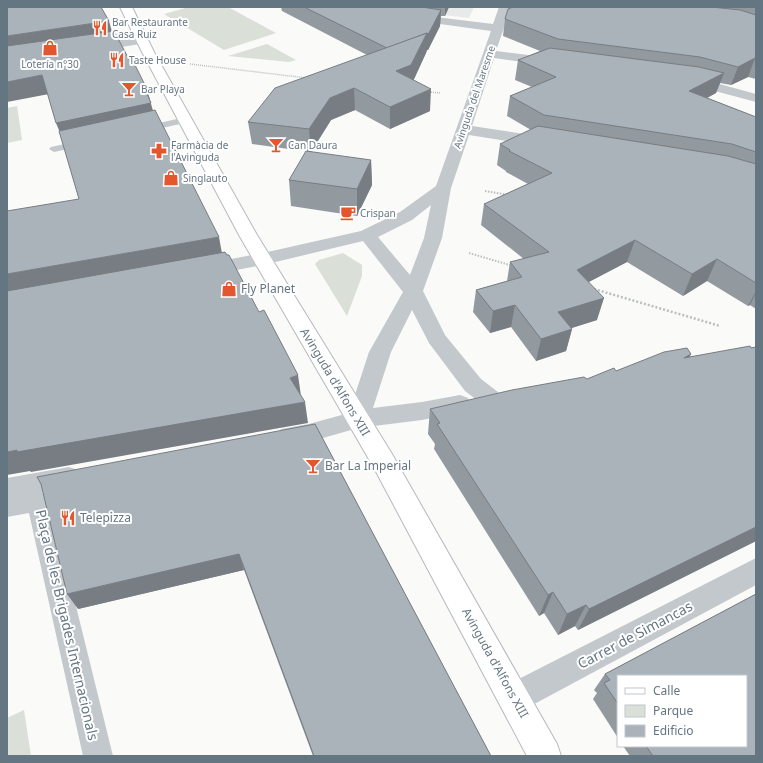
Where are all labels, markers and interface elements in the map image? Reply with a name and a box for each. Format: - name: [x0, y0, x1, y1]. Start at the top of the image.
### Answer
- place label: Bar Restaurante Casa Ruiz: [112, 15, 188, 41]
- restaurant icon: Bar Restaurante Casa Ruiz: [91, 19, 109, 37]
- shop icon: Lotería n°30: [41, 39, 59, 57]
- street label: Avinguda del Maresme: [450, 43, 498, 150]
- restaurant icon: Taste House: [108, 51, 126, 69]
- place label: Taste House: [129, 53, 186, 67]
- place label: Lotería n°30: [21, 57, 79, 71]
- bar icon: Bar Playa: [120, 80, 138, 98]
- place label: Bar Playa: [141, 82, 185, 96]
- bar icon: Can Daura: [267, 136, 285, 154]
- place label: Farmàcia de l'Avinguda: [171, 138, 229, 164]
- place label: Can Daura: [288, 138, 337, 152]
- pharmacy icon: Farmàcia de l'Avinguda: [150, 142, 168, 160]
- shop icon: Singlauto: [162, 169, 180, 187]
- place label: Singlauto: [183, 171, 227, 185]
- cafe icon: Crispan: [339, 204, 357, 222]
- place label: Crispan: [360, 206, 396, 220]
- shop icon: Fly Planet: [220, 280, 238, 298]
- place label: Fly Planet: [241, 280, 296, 297]
- street label: Avinguda d'Alfons XIII: [296, 325, 374, 439]
- bar icon: Bar La Imperial: [304, 457, 322, 475]
- place label: Bar La Imperial: [325, 457, 411, 474]
- street label: Plaça de les Brigades Internacionals: [32, 508, 103, 742]
- restaurant icon: Telepizza: [59, 509, 77, 527]
- place label: Telepizza: [80, 509, 131, 526]
- street label: Carrer de Simancas: [574, 596, 696, 673]
- street label: Avinguda d'Alfons XIII: [458, 605, 533, 721]
- legend: [617, 675, 747, 747]
- text: Calle: [653, 682, 681, 699]
- text: Parque: [653, 702, 694, 719]
- text: Edificio: [653, 722, 694, 739]

